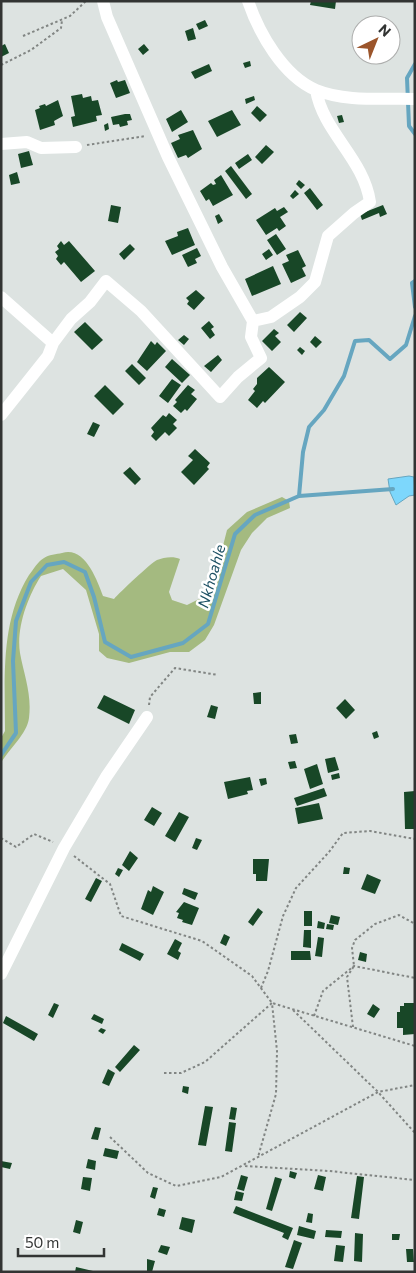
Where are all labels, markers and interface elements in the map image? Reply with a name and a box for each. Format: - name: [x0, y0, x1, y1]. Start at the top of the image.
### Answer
- north arrow: [351, 15, 401, 65]
- text: N: [376, 20, 395, 40]
- water label: Nkhoahle: [193, 542, 229, 610]
- scale bar: [18, 1226, 104, 1258]
- text: 50 m: [25, 1233, 59, 1251]

